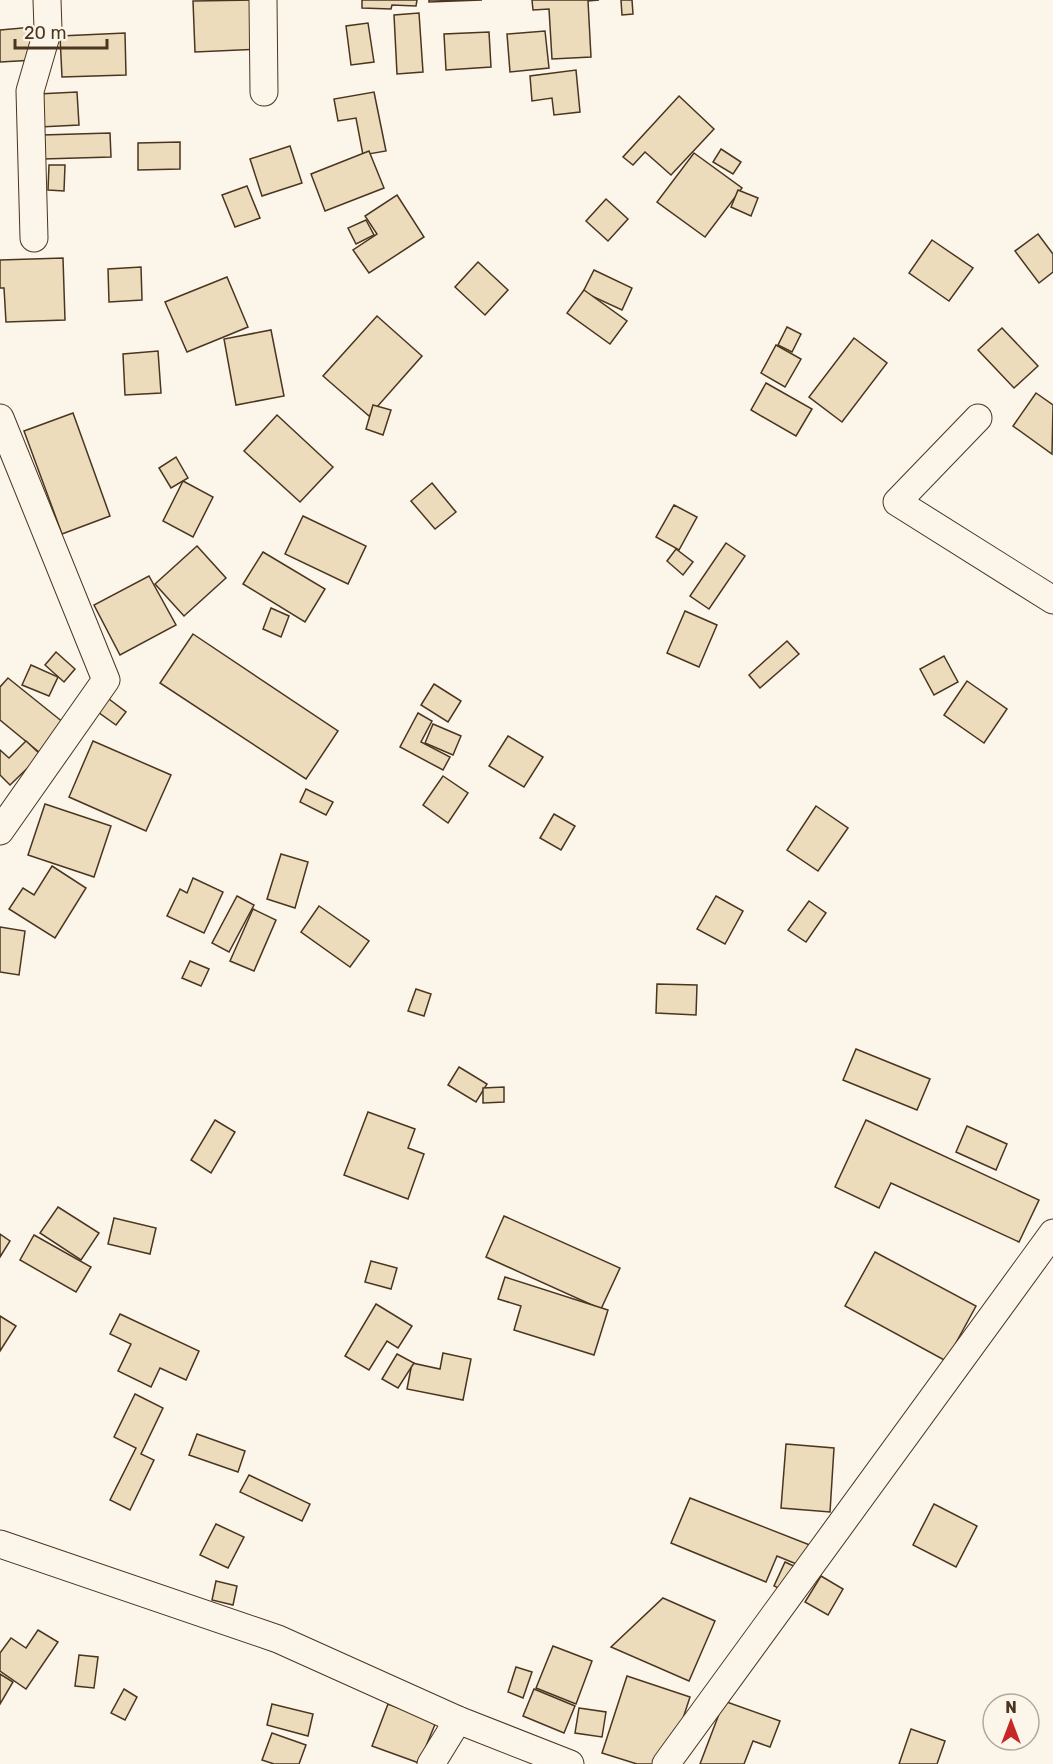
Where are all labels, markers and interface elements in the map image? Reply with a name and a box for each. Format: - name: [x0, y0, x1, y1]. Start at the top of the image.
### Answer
- scale bar: [15, 12, 106, 50]
- text: 20 m: [24, 22, 66, 44]
- north arrow: [981, 1692, 1041, 1752]
- text: N: [1005, 1698, 1017, 1717]

